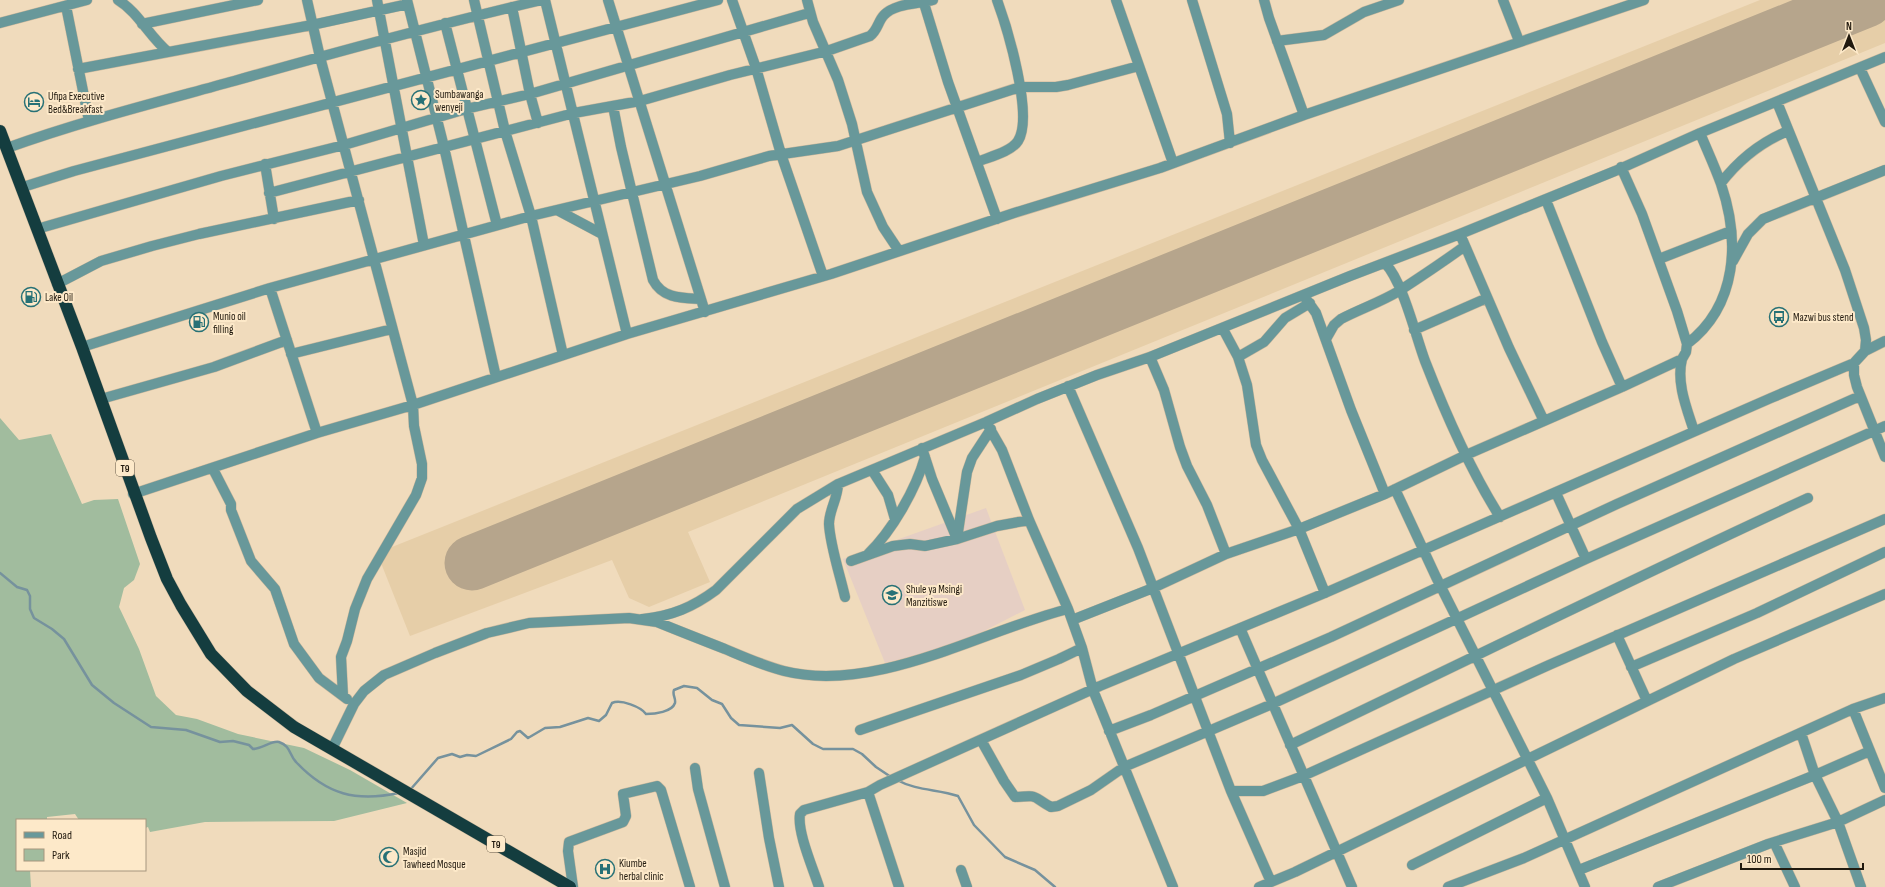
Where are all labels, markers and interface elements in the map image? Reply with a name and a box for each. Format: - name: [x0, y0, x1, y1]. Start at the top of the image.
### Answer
- north arrow: [1829, 16, 1869, 56]
- text: N: [1846, 20, 1852, 33]
- place label: Sumbawanga wenyeji: [435, 88, 484, 114]
- place icon: Sumbawanga wenyeji: [410, 89, 432, 111]
- place label: Ufipa Executive Bed&Breakfast: [48, 90, 105, 116]
- hotel icon: Ufipa Executive Bed&Breakfast: [23, 91, 45, 113]
- fuel station icon: Lake Oil: [20, 286, 42, 308]
- place label: Lake Oil: [45, 291, 73, 304]
- bus stop icon: Mazwi bus stend: [1768, 306, 1790, 328]
- place label: Munio oil filling: [213, 310, 246, 336]
- fuel station icon: Munio oil filling: [188, 311, 210, 333]
- place label: Mazwi bus stend: [1793, 311, 1854, 324]
- road number: T9: [116, 460, 134, 476]
- place label: Shule ya Msingi Manzitiswe: [906, 583, 962, 609]
- school or university icon: Shule ya Msingi Manzitiswe: [881, 584, 903, 606]
- legend: [16, 819, 146, 871]
- text: Road: [52, 828, 72, 843]
- road number: T9: [487, 836, 505, 852]
- place label: Masjid Tawheed Mosque: [403, 845, 466, 871]
- scale bar: [1741, 845, 1863, 871]
- mosque icon: Masjid Tawheed Mosque: [378, 846, 400, 868]
- text: Park: [52, 848, 70, 863]
- text: 100 m: [1747, 852, 1772, 867]
- place label: Kiumbe herbal clinic: [619, 857, 664, 883]
- hospital icon: Kiumbe herbal clinic: [594, 858, 616, 880]

